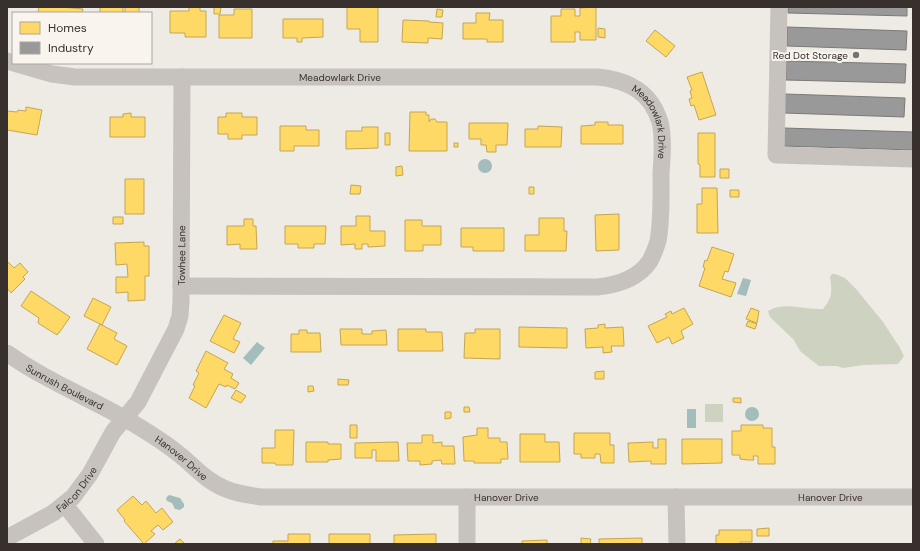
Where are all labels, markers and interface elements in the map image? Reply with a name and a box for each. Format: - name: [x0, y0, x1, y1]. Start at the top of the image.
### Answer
- legend: [12, 12, 152, 64]
- text: Homes: [48, 20, 87, 36]
- text: Industry: [48, 40, 94, 56]
- place label: Red Dot Storage: [773, 49, 848, 62]
- marker: Red Dot Storage: [851, 50, 861, 60]
- street label: Meadowlark Drive: [299, 71, 381, 84]
- street label: Meadowlark Drive: [629, 82, 668, 160]
- street label: Towhee Lane: [175, 225, 188, 286]
- street label: Sunrush Boulevard: [23, 361, 106, 413]
- street label: Hanover Drive: [152, 433, 211, 484]
- street label: Falcon Drive: [53, 464, 100, 515]
- street label: Hanover Drive: [474, 491, 539, 504]
- street label: Hanover Drive: [798, 491, 863, 504]

